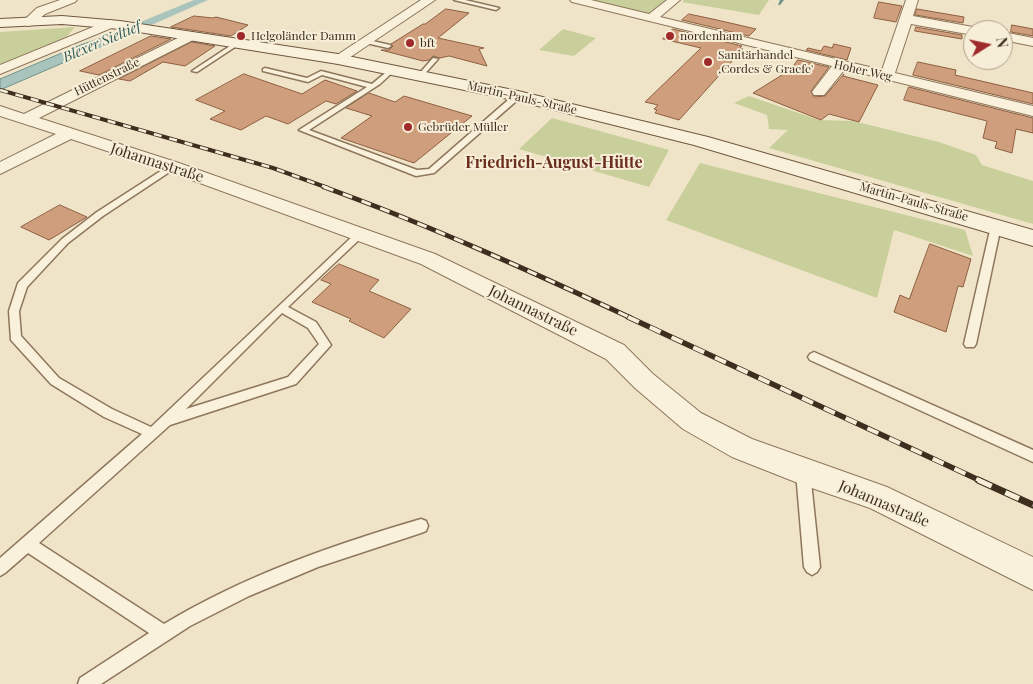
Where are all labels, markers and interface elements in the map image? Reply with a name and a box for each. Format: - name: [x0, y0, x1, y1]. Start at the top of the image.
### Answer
- water label: Blexer Sieltief: [61, 18, 143, 66]
- north arrow: [963, 20, 1013, 70]
- place label: Helgoländer Damm: [251, 29, 356, 43]
- place label: nordenham: [680, 29, 743, 43]
- marker: Helgoländer Damm: [235, 30, 247, 42]
- marker: nordenham: [664, 30, 676, 42]
- place label: bft: [420, 36, 435, 50]
- text: N: [992, 36, 1013, 49]
- marker: bft: [404, 37, 416, 49]
- place label: Sanitärhandel ,Cordes & Graefe': [718, 48, 813, 76]
- street label: Hüttenstraße: [72, 55, 142, 99]
- marker: Sanitärhandel ,Cordes & Graefe': [702, 56, 714, 68]
- street label: Hoher Weg: [833, 57, 893, 85]
- street label: Martin-Pauls-Straße: [466, 78, 578, 118]
- place label: Gebrüder Müller: [418, 120, 508, 134]
- marker: Gebrüder Müller: [402, 121, 414, 133]
- street label: Johannastraße: [108, 139, 206, 187]
- district label: Friedrich-August-Hütte: [465, 153, 643, 173]
- street label: Martin-Pauls-Straße: [858, 180, 970, 224]
- street label: Johannastraße: [486, 282, 580, 340]
- street label: Johannastraße: [836, 477, 932, 531]

